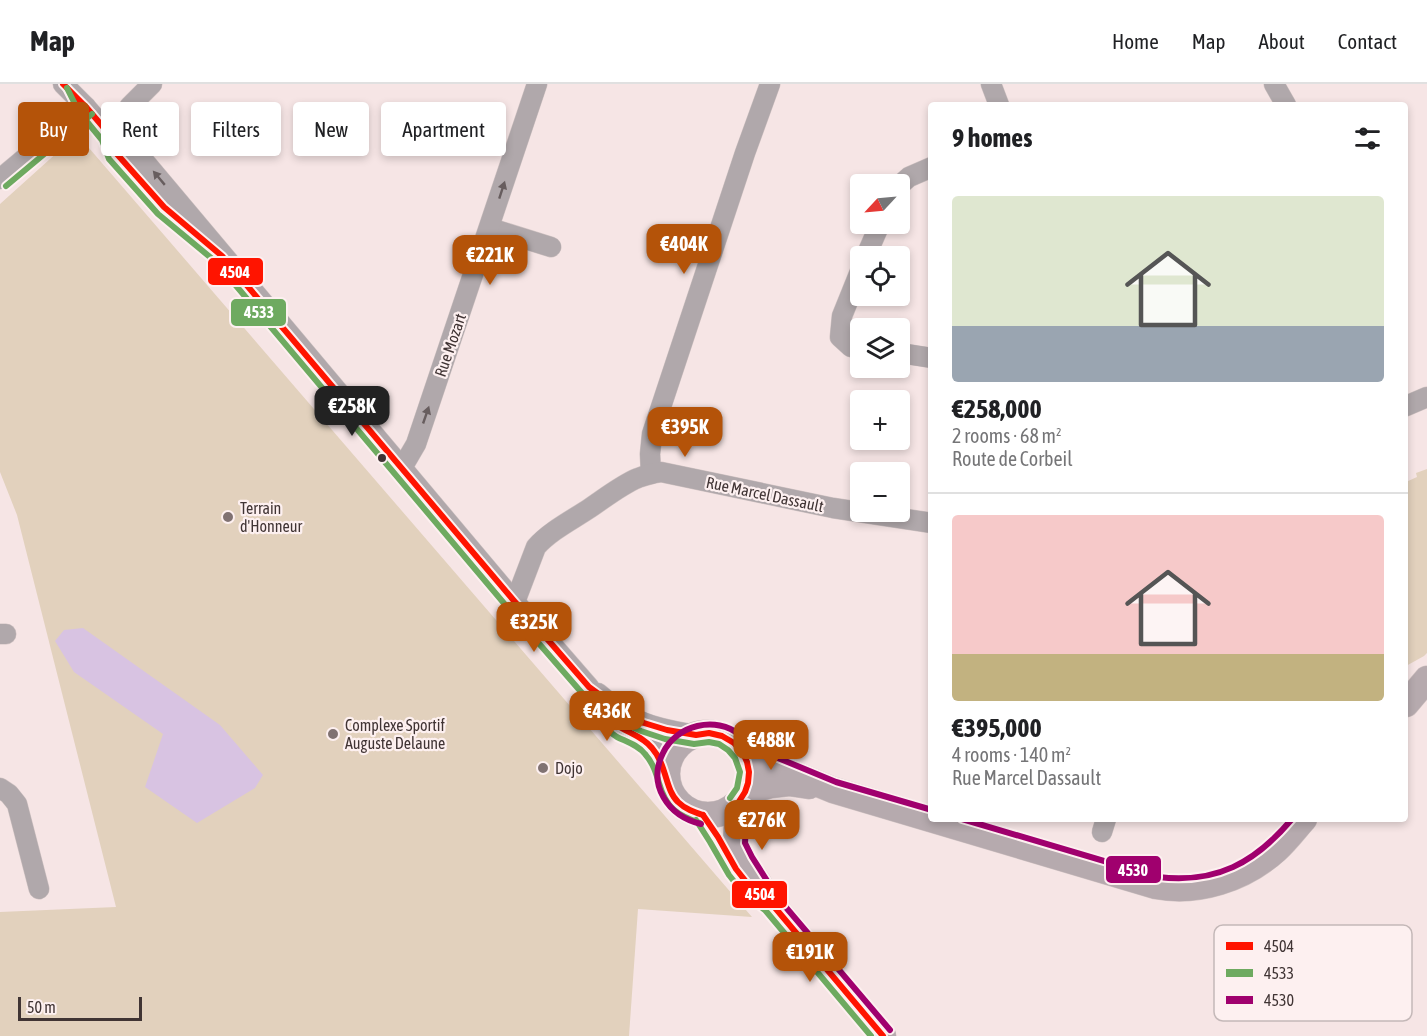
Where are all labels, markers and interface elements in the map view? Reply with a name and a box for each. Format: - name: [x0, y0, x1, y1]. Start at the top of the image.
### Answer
- text: Map: [30, 25, 75, 57]
- text: Home: [1112, 29, 1159, 53]
- text: Map: [1192, 29, 1226, 53]
- text: About: [1259, 29, 1305, 53]
- text: Contact: [1338, 29, 1397, 53]
- chip: Buy: [18, 102, 89, 156]
- chip: Rent: [101, 102, 179, 156]
- chip: Filters: [191, 102, 281, 156]
- chip: New: [293, 102, 369, 156]
- chip: Apartment: [381, 102, 506, 156]
- icon: filters: [1351, 122, 1384, 155]
- text: 9 homes: [952, 123, 1032, 153]
- one-way arrow: [152, 170, 165, 186]
- north arrow: [850, 174, 910, 234]
- map controls: [850, 174, 910, 522]
- one-way arrow: [498, 181, 507, 199]
- pin: €404K: [642, 224, 726, 275]
- text: €404K: [661, 232, 708, 255]
- pin: €221K: [448, 235, 532, 286]
- icon: home: [1114, 235, 1222, 343]
- text: €221K: [467, 243, 514, 266]
- button: locate: [850, 246, 910, 306]
- line badge: 4504: [207, 257, 264, 286]
- text: 4504: [219, 263, 251, 281]
- line badge: 4533: [230, 298, 287, 327]
- text: 4533: [243, 303, 274, 321]
- street label: Rue Mozart: [431, 311, 469, 379]
- button: layers: [850, 318, 910, 378]
- pin: €258K: [310, 386, 394, 437]
- button: +: [850, 390, 910, 450]
- text: €258K: [329, 394, 376, 417]
- text: €258,000: [952, 394, 1042, 424]
- one-way arrow: [422, 406, 432, 424]
- pin: €395K: [643, 407, 727, 458]
- text: €395K: [662, 415, 709, 438]
- text: 2 rooms · 68 m²: [952, 424, 1062, 447]
- text: Route de Corbeil: [952, 447, 1073, 470]
- unlabelled marker: [376, 452, 388, 464]
- button: −: [850, 462, 910, 522]
- street label: Rue Marcel Dassault: [705, 473, 826, 515]
- place label: Terrain d'Honneur: [240, 499, 303, 535]
- marker: Terrain d'Honneur: [221, 510, 235, 524]
- icon: home: [1114, 554, 1222, 662]
- pin: €325K: [492, 602, 576, 653]
- text: €325K: [511, 610, 558, 633]
- pin: €436K: [565, 691, 649, 742]
- text: €436K: [584, 699, 631, 722]
- text: €395,000: [952, 713, 1042, 743]
- place label: Complexe Sportif Auguste Delaune: [345, 716, 445, 753]
- pin: €488K: [729, 720, 813, 771]
- marker: Complexe Sportif Auguste Delaune: [326, 727, 340, 741]
- text: €488K: [748, 728, 795, 751]
- text: 4 rooms · 140 m²: [952, 743, 1071, 766]
- place label: Dojo: [555, 759, 583, 778]
- marker: Dojo: [536, 761, 550, 775]
- text: Rue Marcel Dassault: [952, 766, 1101, 789]
- pin: €276K: [720, 800, 804, 851]
- text: €276K: [739, 808, 786, 831]
- line badge: 4530: [1105, 855, 1162, 884]
- text: 4530: [1117, 861, 1149, 879]
- line badge: 4504: [731, 880, 788, 909]
- text: 4504: [744, 885, 776, 903]
- legend: [1214, 925, 1412, 1021]
- pin: €191K: [768, 932, 852, 983]
- text: 4504: [1264, 937, 1294, 955]
- text: €191K: [787, 940, 834, 963]
- text: 4533: [1264, 964, 1294, 982]
- text: 4530: [1264, 991, 1294, 1009]
- scale bar: [18, 994, 142, 1022]
- text: 50 m: [27, 998, 56, 1016]

